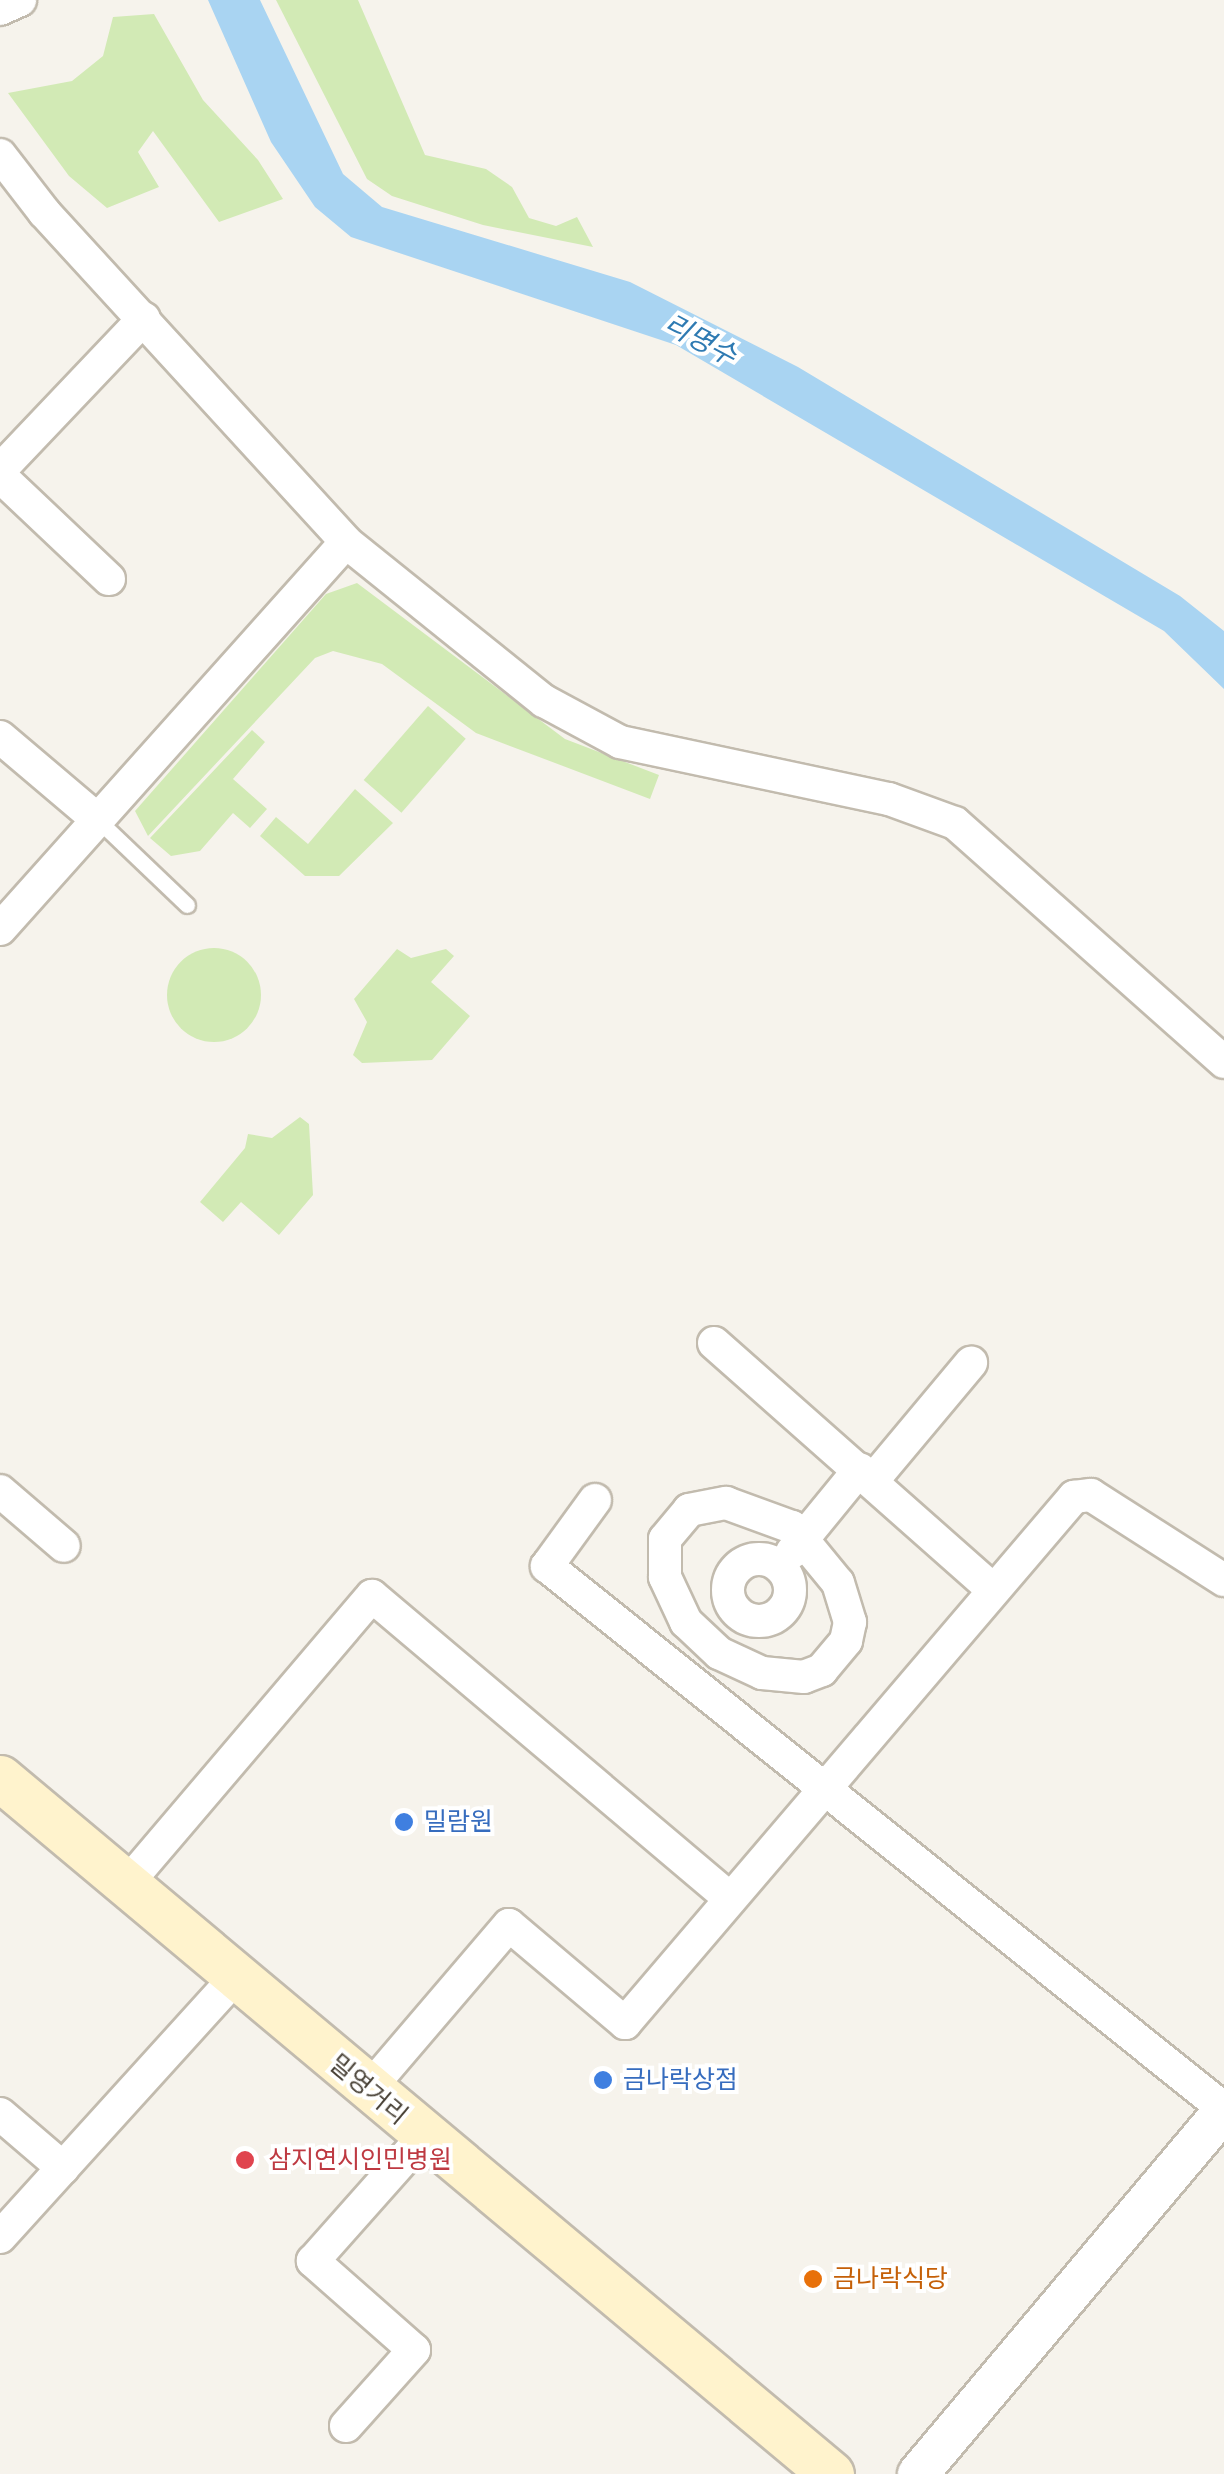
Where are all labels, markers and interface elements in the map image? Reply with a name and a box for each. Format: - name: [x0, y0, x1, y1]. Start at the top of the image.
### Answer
- water label: 리명수: [658, 307, 742, 373]
- place label: 밀람원: [424, 1807, 493, 1837]
- marker: 밀람원: [393, 1811, 415, 1833]
- street label: 밀영거리: [323, 2049, 413, 2131]
- place label: 금나락상점: [623, 2065, 738, 2095]
- marker: 금나락상점: [592, 2069, 614, 2091]
- place label: 삼지연시인민병원: [268, 2145, 452, 2175]
- marker: 삼지연시인민병원: [232, 2147, 258, 2173]
- place label: 금나락식당: [833, 2264, 948, 2294]
- marker: 금나락식당: [802, 2268, 824, 2290]

